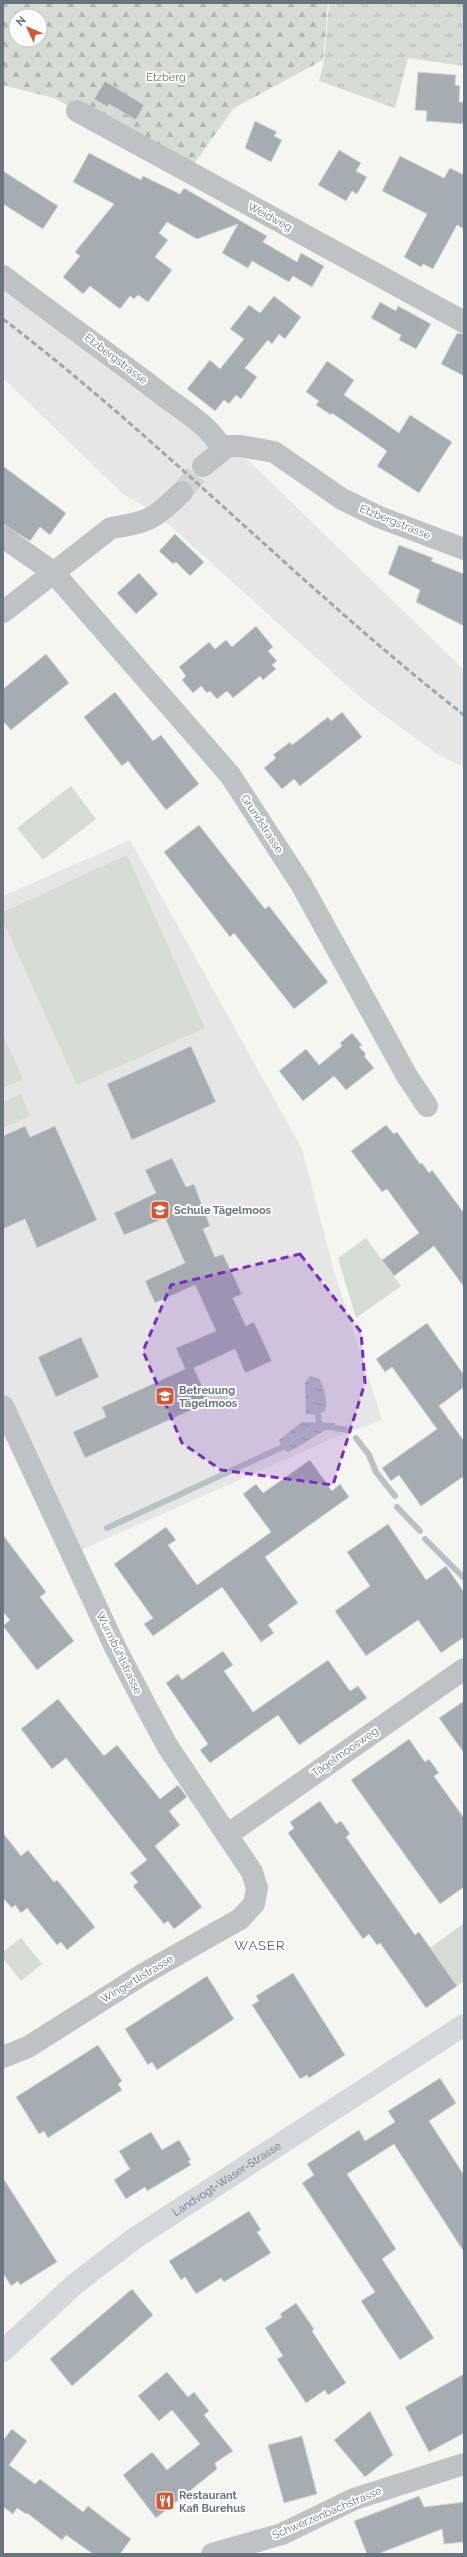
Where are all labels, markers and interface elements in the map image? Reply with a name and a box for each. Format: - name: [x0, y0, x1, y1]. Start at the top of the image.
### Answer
- north arrow: [8, 8, 48, 48]
- text: N: [14, 14, 29, 29]
- park label: Etzberg: [146, 71, 186, 84]
- street label: Weidweg: [246, 200, 294, 234]
- street label: Etzbergstrasse: [82, 331, 150, 387]
- street label: Etzbergstrasse: [358, 502, 433, 542]
- street label: Grundstrasse: [238, 792, 286, 856]
- school or university icon: Schule Tägelmoos: [149, 1199, 171, 1221]
- place label: Schule Tägelmoos: [174, 1204, 272, 1217]
- place label: Betreuung Tägelmoos: [179, 1384, 238, 1410]
- school or university icon: Betreuung Tägelmoos: [154, 1385, 176, 1407]
- street label: Wurmbühlstrasse: [93, 1610, 145, 1697]
- street label: Tägelmoosweg: [309, 1724, 381, 1780]
- district label: WASER: [235, 1938, 285, 1953]
- street label: Wingertlistrasse: [98, 1952, 176, 2006]
- street label: Landvogt-Waser-Strasse: [170, 2139, 284, 2219]
- street label: Schwerzenbachstrasse: [270, 2484, 384, 2542]
- place label: Restaurant Kafi Burehus: [179, 2489, 246, 2515]
- restaurant icon: Restaurant Kafi Burehus: [154, 2490, 176, 2512]

